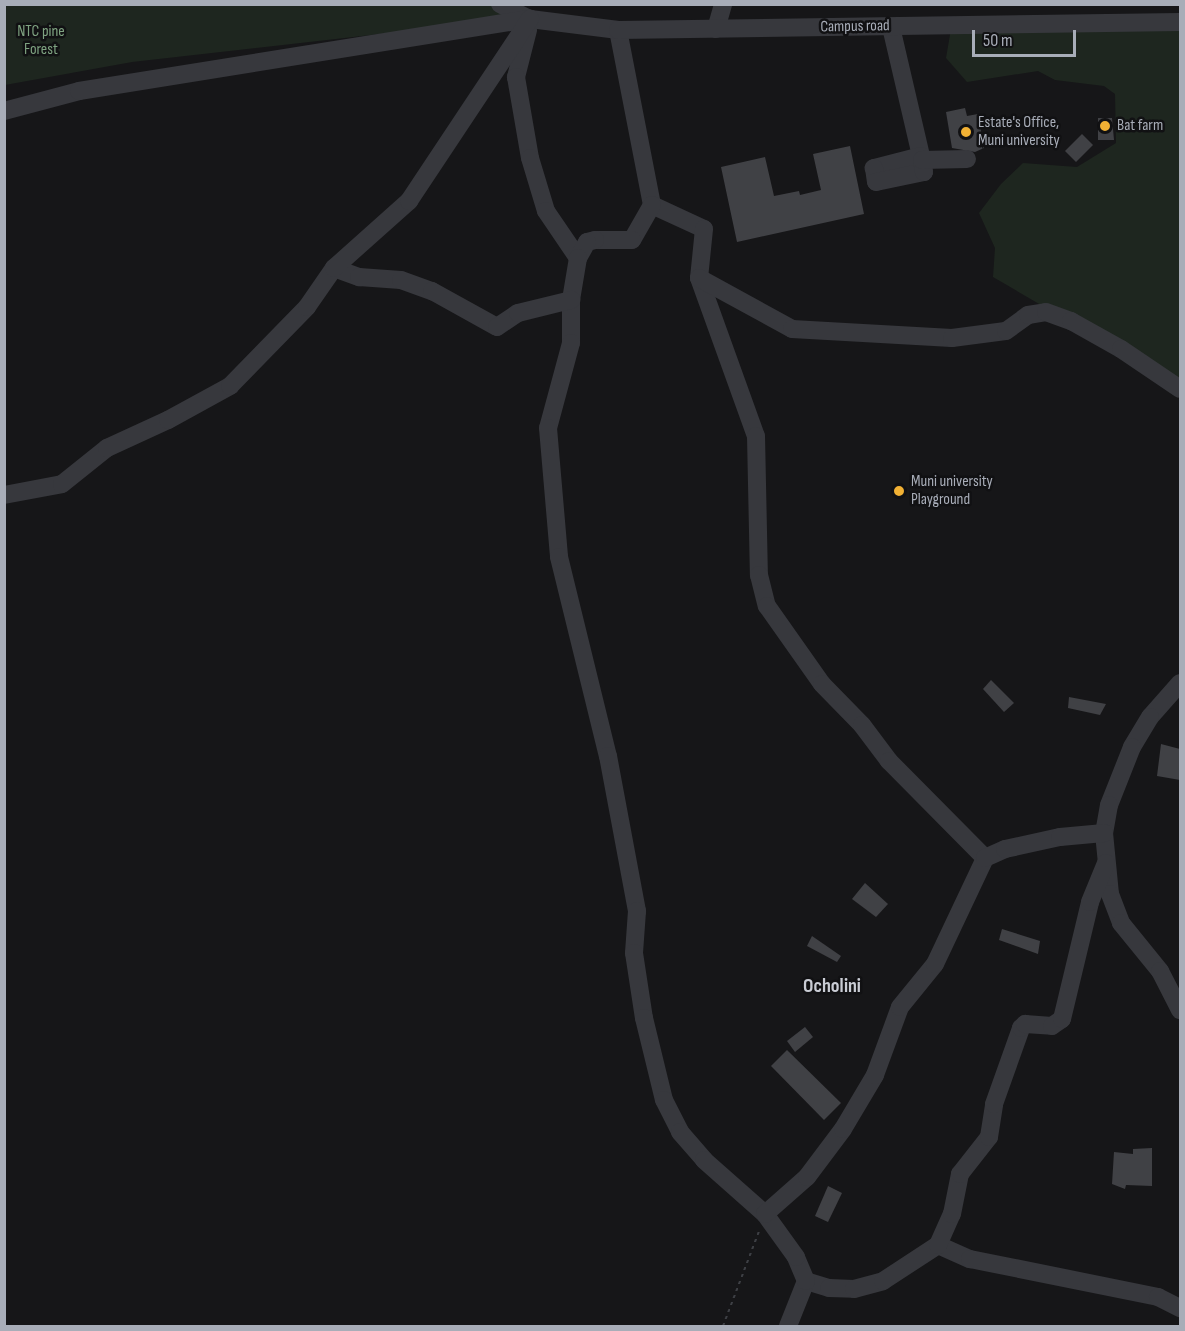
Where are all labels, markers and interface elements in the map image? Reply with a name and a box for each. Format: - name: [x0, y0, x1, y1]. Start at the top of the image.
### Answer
- street label: Campus road: [820, 17, 890, 37]
- scale bar: [975, 18, 1078, 56]
- park label: NTC pine Forest: [17, 22, 65, 60]
- text: 50 m: [983, 30, 1013, 51]
- place label: Estate's Office, Muni university: [978, 113, 1060, 151]
- place label: Bat farm: [1117, 116, 1163, 136]
- marker: Bat farm: [1098, 119, 1112, 133]
- marker: Estate's Office, Muni university: [959, 125, 973, 139]
- place label: Muni university Playground: [911, 472, 993, 510]
- marker: Muni university Playground: [892, 484, 906, 498]
- district label: Ocholini: [803, 974, 861, 998]

